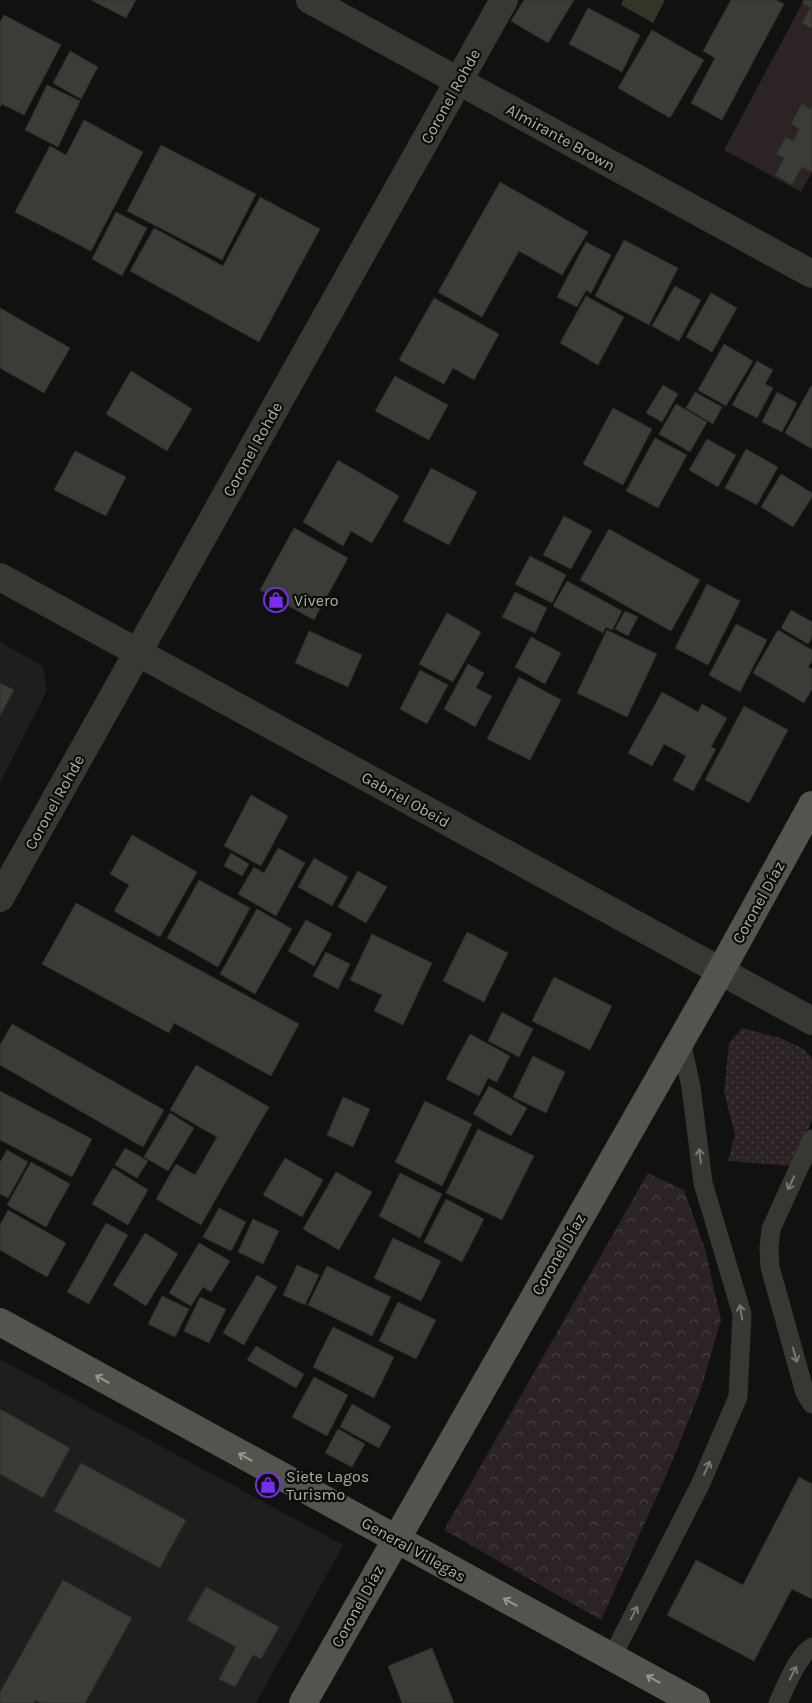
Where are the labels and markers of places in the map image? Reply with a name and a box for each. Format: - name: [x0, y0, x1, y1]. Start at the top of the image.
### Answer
- shop icon: Vivero: [263, 587, 289, 613]
- place label: Vivero: [294, 591, 339, 610]
- place label: Siete Lagos Turismo: [286, 1467, 369, 1504]
- shop icon: Siete Lagos Turismo: [255, 1472, 281, 1498]

